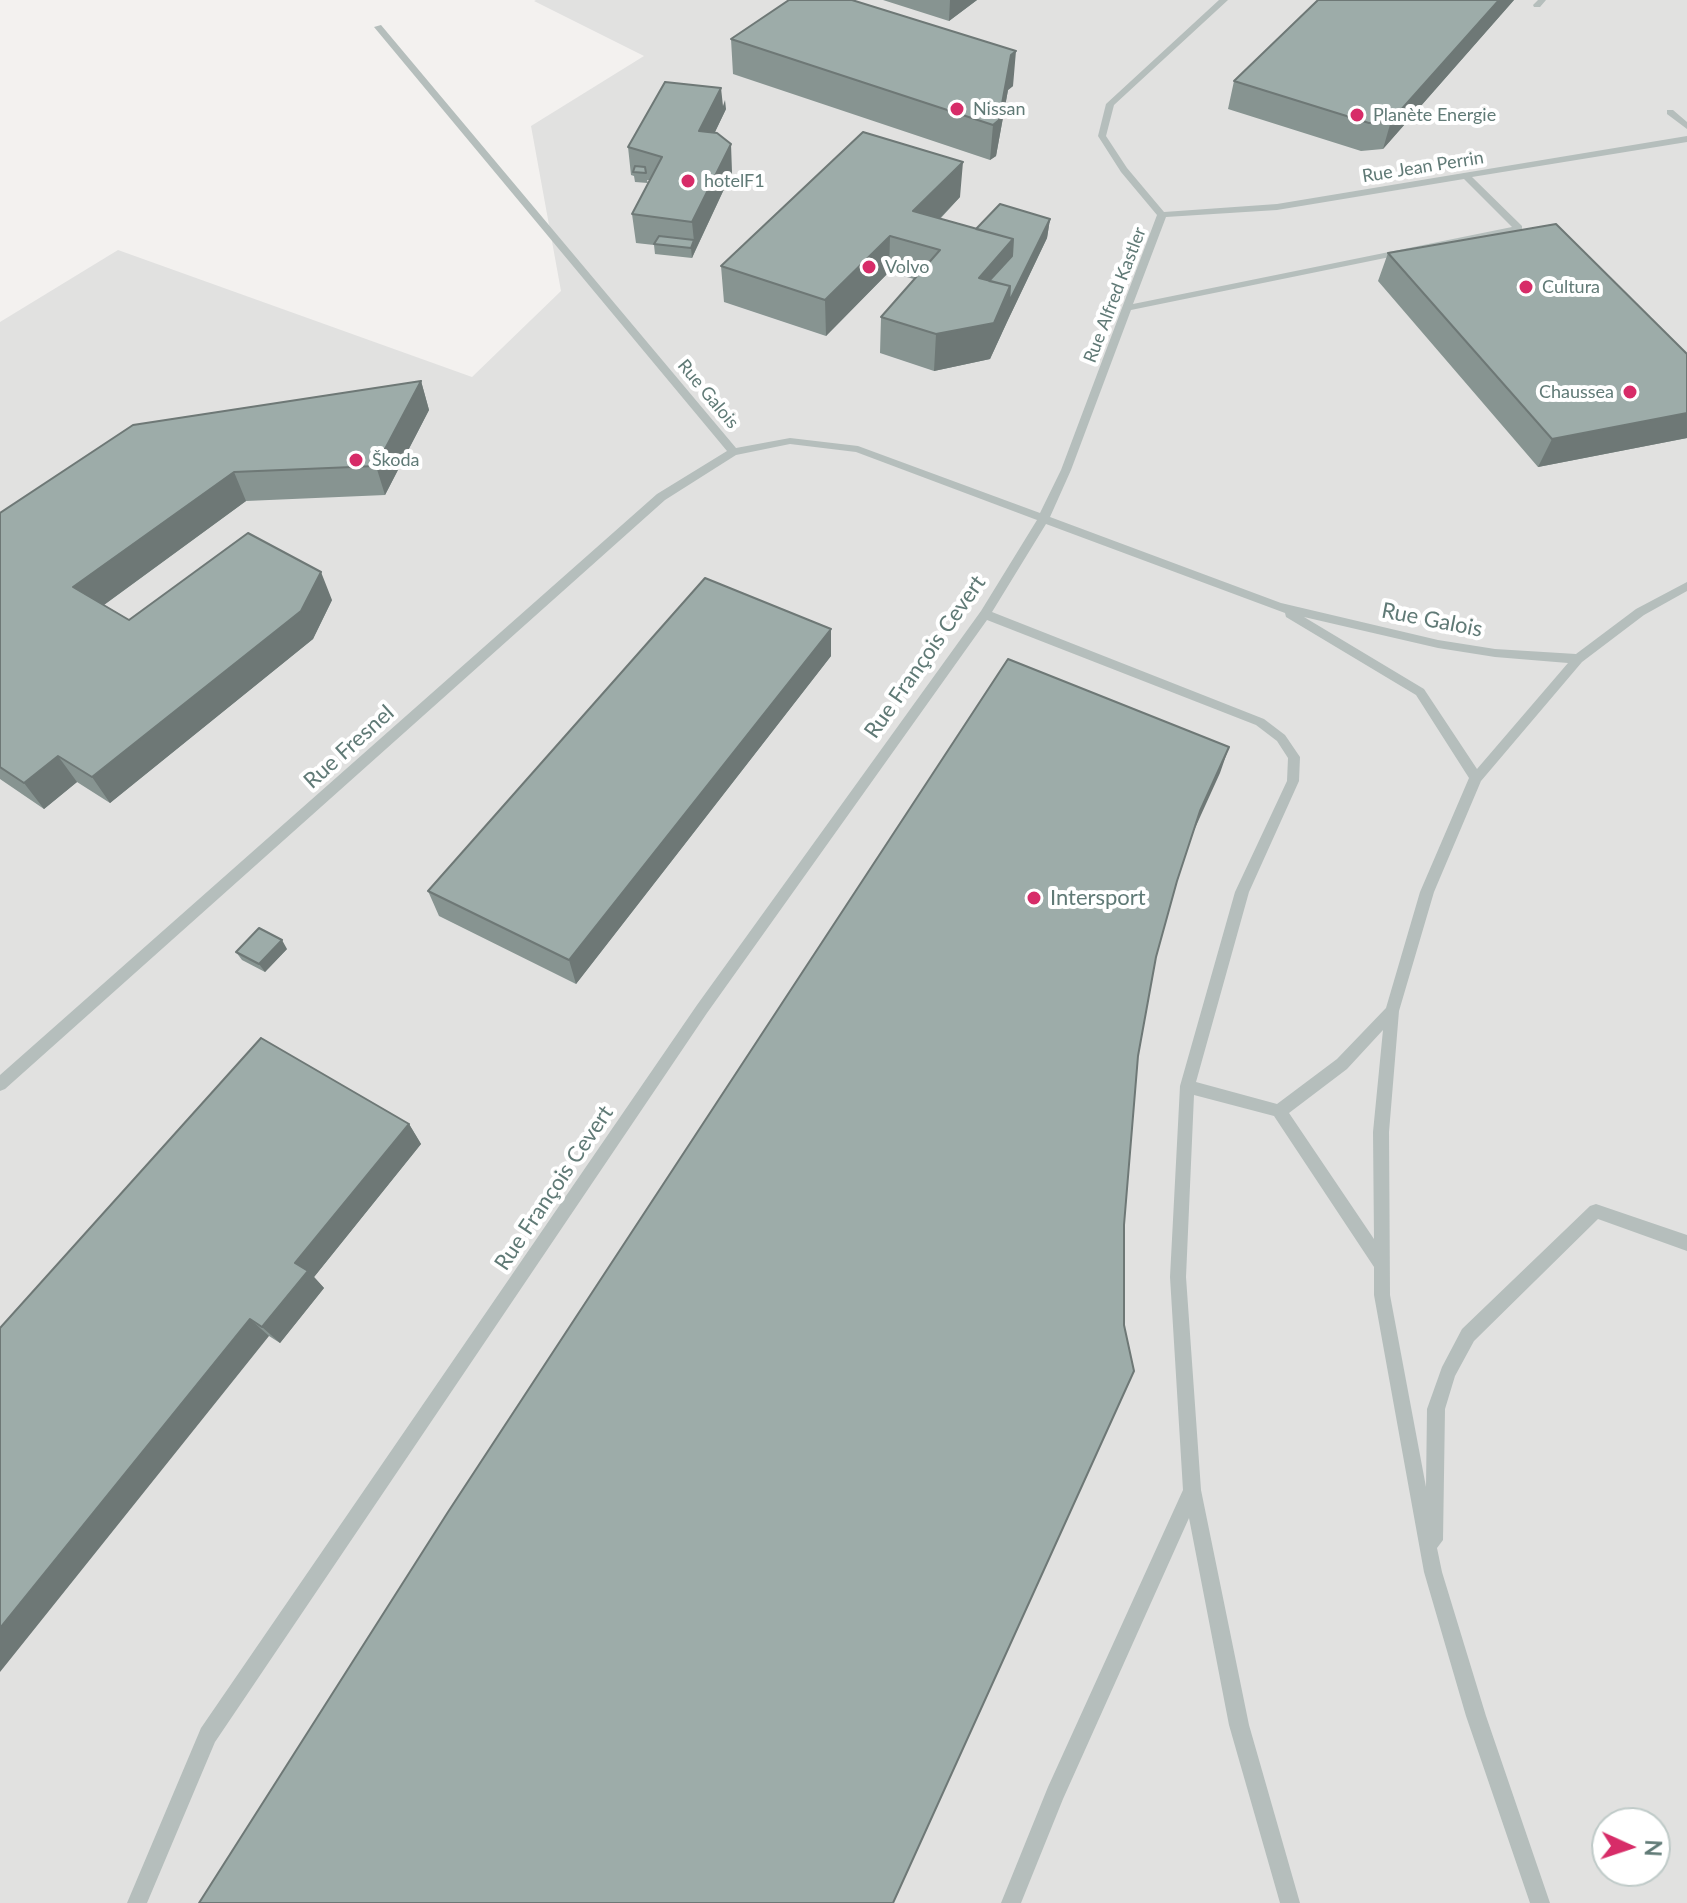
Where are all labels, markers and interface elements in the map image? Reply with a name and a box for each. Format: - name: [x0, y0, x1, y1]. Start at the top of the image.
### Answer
- place label: Nissan: [973, 98, 1026, 120]
- marker: Nissan: [948, 100, 966, 118]
- place label: Planète Energie: [1373, 104, 1496, 126]
- marker: Planète Energie: [1348, 106, 1366, 124]
- street label: Rue Jean Perrin: [1361, 147, 1485, 187]
- place label: hotelF1: [704, 170, 765, 192]
- marker: hotelF1: [679, 172, 697, 190]
- street label: Rue Alfred Kastler: [1079, 224, 1151, 366]
- place label: Volvo: [885, 256, 930, 278]
- marker: Volvo: [860, 258, 878, 276]
- place label: Cultura: [1542, 276, 1600, 298]
- marker: Cultura: [1517, 278, 1535, 296]
- street label: Rue Galois: [673, 355, 743, 433]
- place label: Chaussea: [1539, 381, 1614, 403]
- marker: Chaussea: [1621, 383, 1639, 401]
- place label: Škoda: [372, 449, 419, 471]
- marker: Škoda: [347, 451, 365, 469]
- street label: Rue François Cevert: [859, 570, 991, 744]
- street label: Rue Galois: [1379, 597, 1485, 643]
- street label: Rue Fresnel: [299, 700, 399, 794]
- place label: Intersport: [1050, 885, 1146, 911]
- marker: Intersport: [1025, 889, 1043, 907]
- street label: Rue François Cevert: [489, 1101, 619, 1275]
- north arrow: [1591, 1807, 1671, 1887]
- text: N: [1640, 1839, 1667, 1857]

